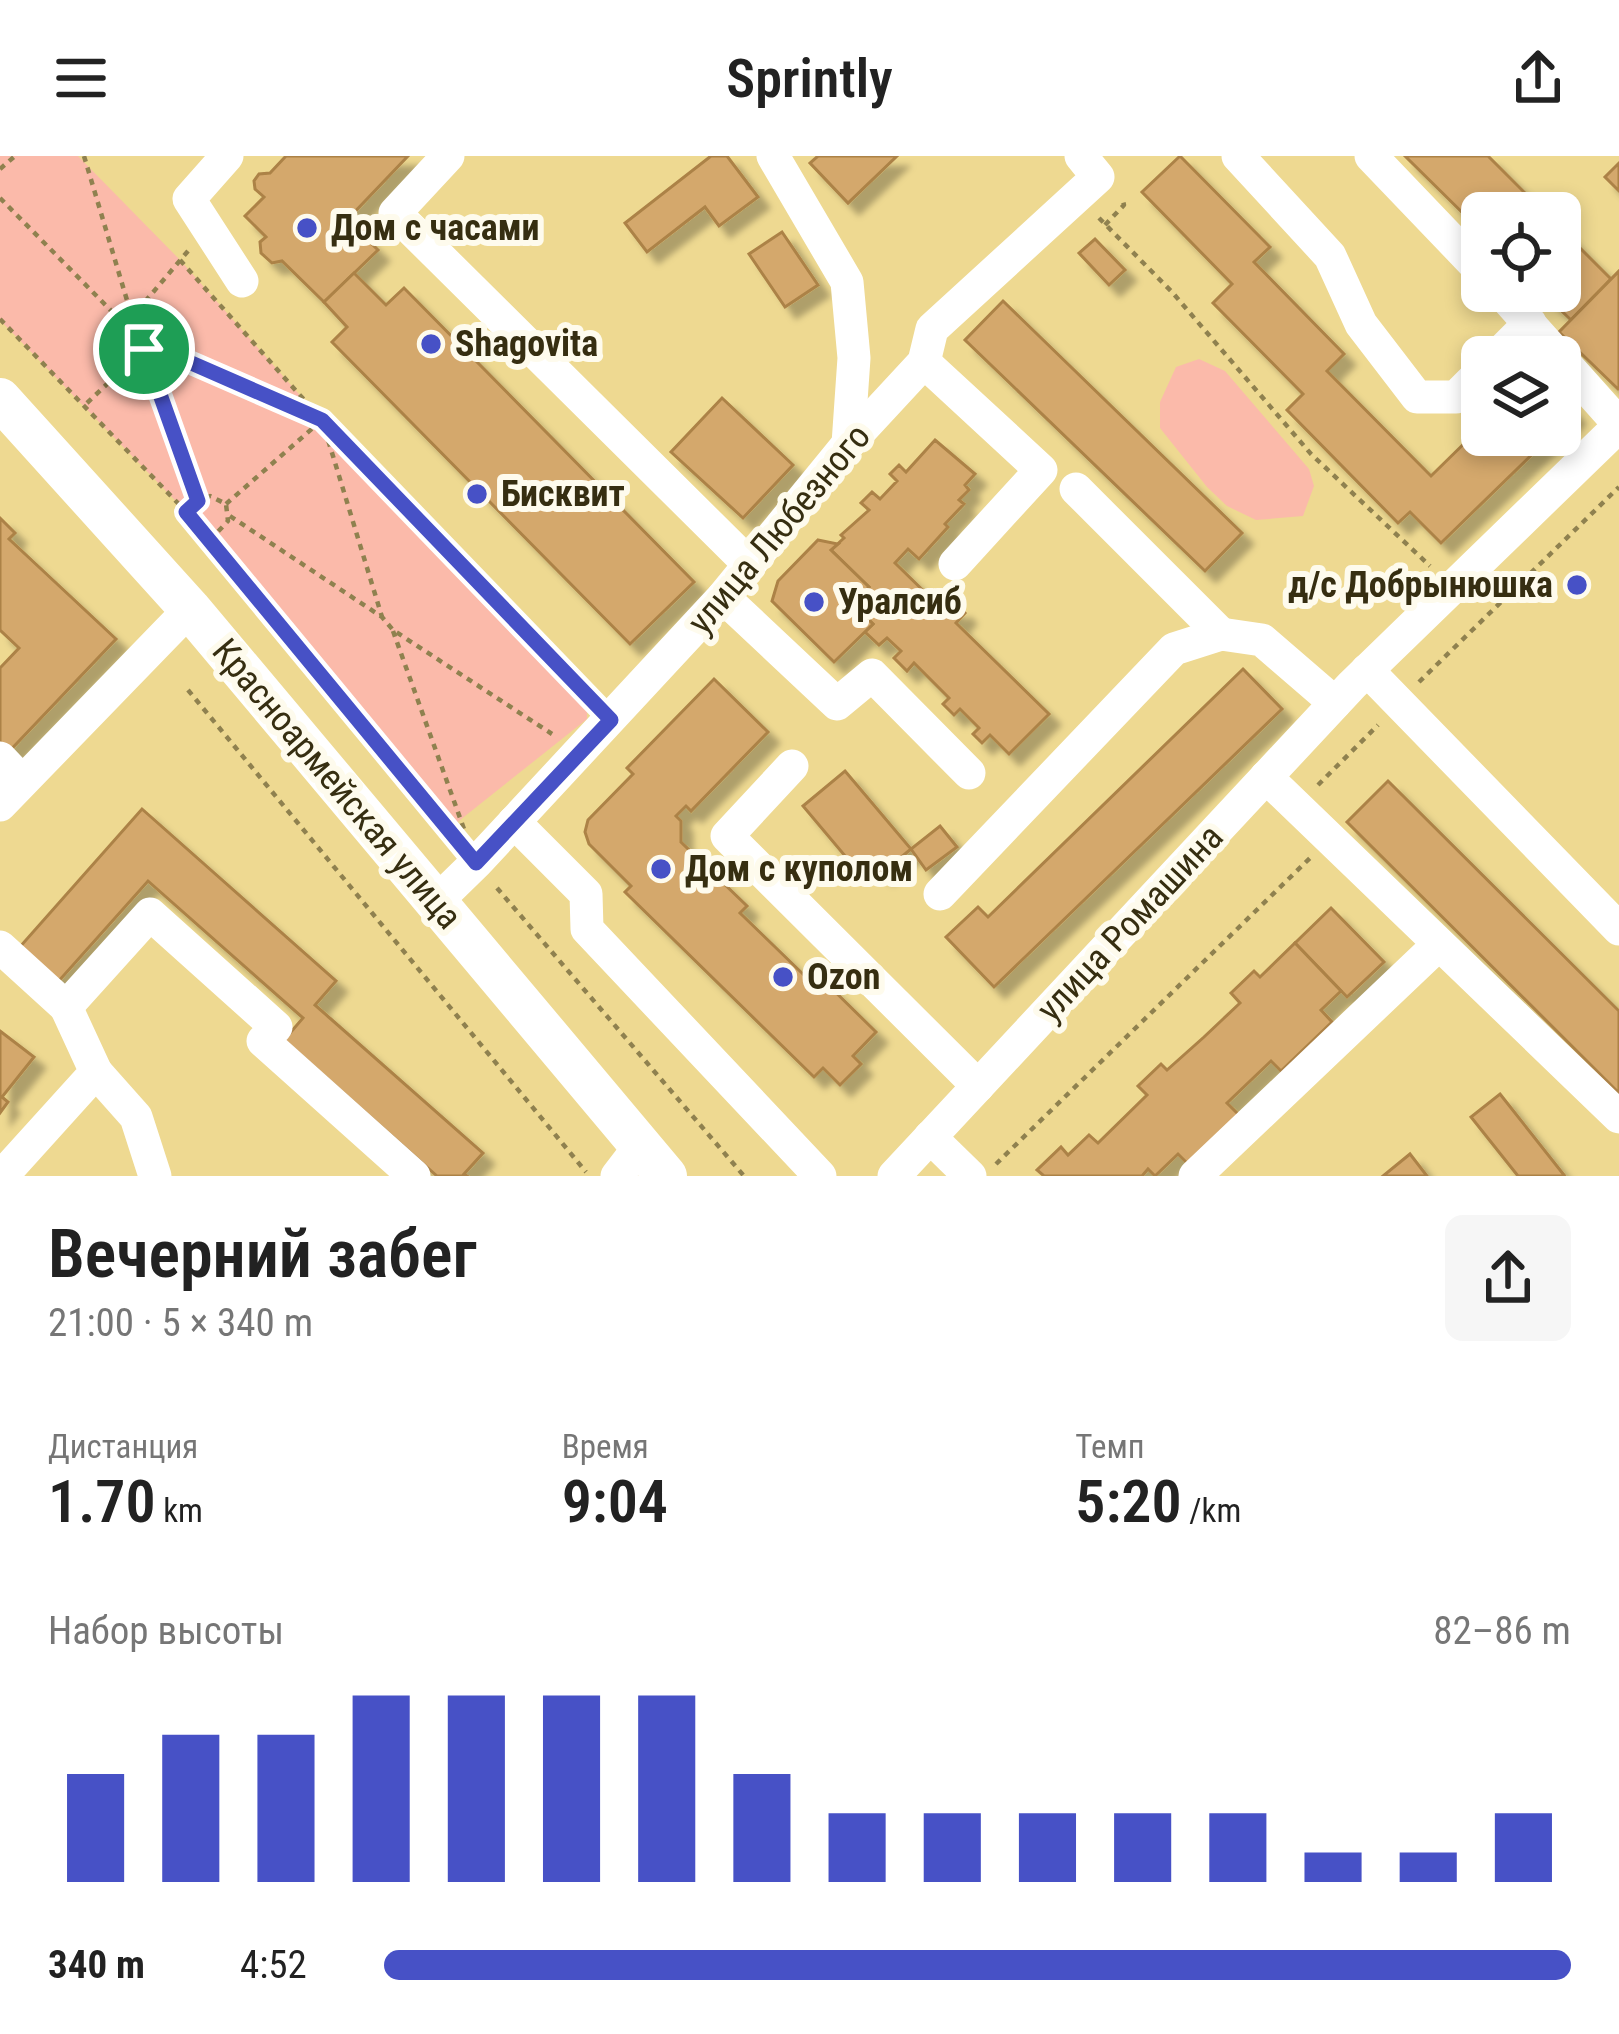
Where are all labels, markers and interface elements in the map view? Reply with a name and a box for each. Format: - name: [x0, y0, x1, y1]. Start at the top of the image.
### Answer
- icon: menu: [48, 45, 114, 111]
- icon: share: [1505, 45, 1571, 111]
- text: Sprintly: [726, 47, 893, 110]
- map controls: [1461, 192, 1581, 456]
- button: locate: [1461, 192, 1581, 312]
- place label: Дом с часами: [331, 207, 540, 249]
- marker: Дом с часами: [294, 215, 320, 241]
- pin: [93, 298, 195, 400]
- icon: arrive: [111, 316, 177, 382]
- place label: Shagovita: [455, 323, 598, 365]
- marker: Shagovita: [418, 331, 444, 357]
- button: layers: [1461, 336, 1581, 456]
- street label: улица Любезного: [679, 416, 879, 642]
- place label: Бисквит: [501, 473, 625, 515]
- marker: Бисквит: [464, 481, 490, 507]
- place label: д/с Добрынюшка: [1288, 564, 1553, 606]
- marker: д/с Добрынюшка: [1564, 572, 1590, 598]
- place label: Уралсиб: [838, 581, 962, 623]
- marker: Уралсиб: [801, 589, 827, 615]
- street label: Красноармейская улица: [204, 631, 470, 937]
- street label: улица Ромашина: [1028, 816, 1232, 1030]
- place label: Дом с куполом: [685, 848, 913, 890]
- marker: Дом с куполом: [648, 856, 674, 882]
- place label: Ozon: [807, 956, 880, 998]
- marker: Ozon: [770, 964, 796, 990]
- button: share: [1445, 1215, 1571, 1341]
- text: Вечерний забег: [48, 1216, 477, 1293]
- text: 21:00 · 5 × 340 m: [48, 1300, 313, 1346]
- text: Дистанция: [48, 1427, 198, 1466]
- text: Время: [562, 1427, 649, 1466]
- text: Темп: [1075, 1427, 1145, 1466]
- text: 1.70: [48, 1466, 156, 1537]
- text: 9:04: [562, 1466, 668, 1537]
- text: 5:20: [1075, 1466, 1182, 1537]
- text: km: [156, 1491, 203, 1530]
- text: /km: [1182, 1491, 1241, 1530]
- text: Набор высоты: [48, 1608, 284, 1654]
- text: 82–86 m: [1433, 1608, 1571, 1654]
- text: 340 m: [48, 1942, 145, 1988]
- text: 4:52: [240, 1942, 307, 1988]

